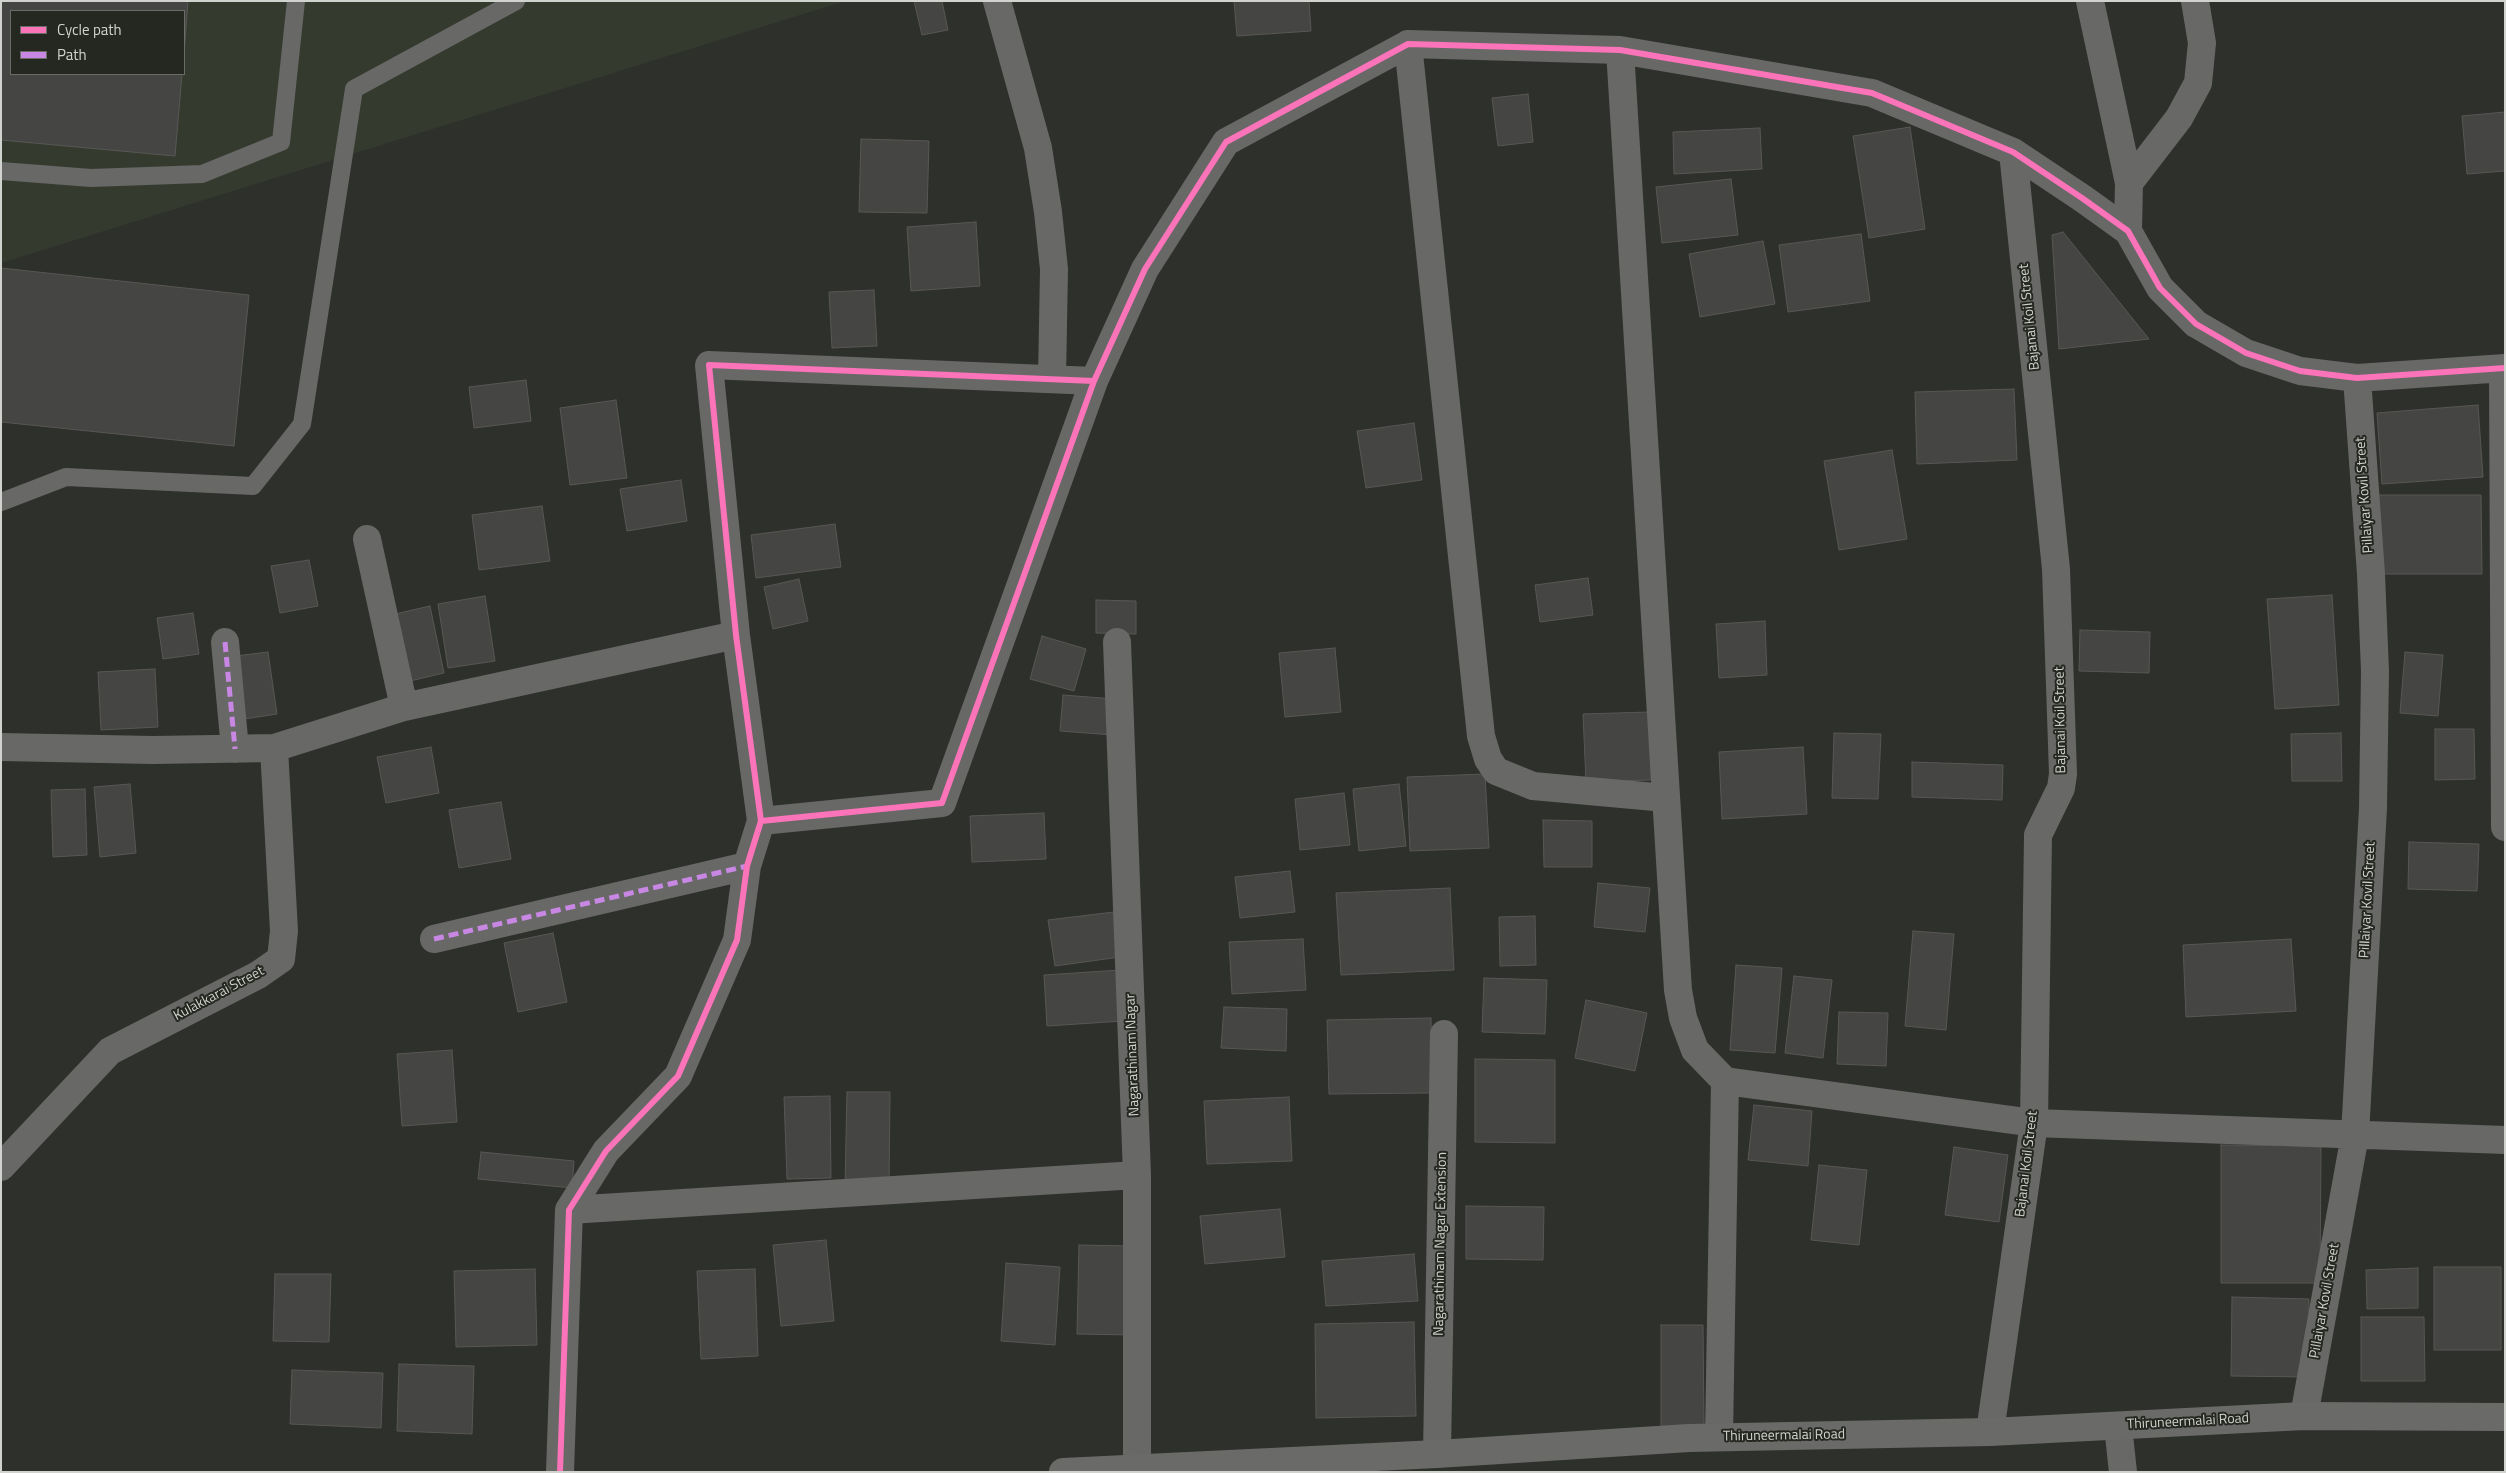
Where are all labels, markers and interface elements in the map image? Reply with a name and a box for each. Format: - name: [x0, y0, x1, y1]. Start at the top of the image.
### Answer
- legend: [10, 10, 185, 75]
- text: Cycle path: [57, 18, 122, 41]
- text: Path: [57, 43, 87, 66]
- street label: Bajanai Koil Street: [2016, 263, 2044, 371]
- street label: Pillaiyar Kovil Street: [2353, 436, 2377, 554]
- street label: Bajanai Koil Street: [2052, 666, 2070, 774]
- street label: Pillaiyar Kovil Street: [2357, 841, 2379, 959]
- street label: Kulakkarai Street: [171, 963, 267, 1025]
- street label: Nagarathinam Nagar: [1122, 993, 1144, 1117]
- street label: Bajanai Koil Street: [2012, 1110, 2042, 1218]
- street label: Nagarathinam Nagar Extension: [1431, 1152, 1451, 1336]
- street label: Pillaiyar Kovil Street: [2307, 1242, 2343, 1360]
- street label: Thiruneermalai Road: [2127, 1410, 2249, 1434]
- street label: Thiruneermalai Road: [1723, 1427, 1845, 1445]

